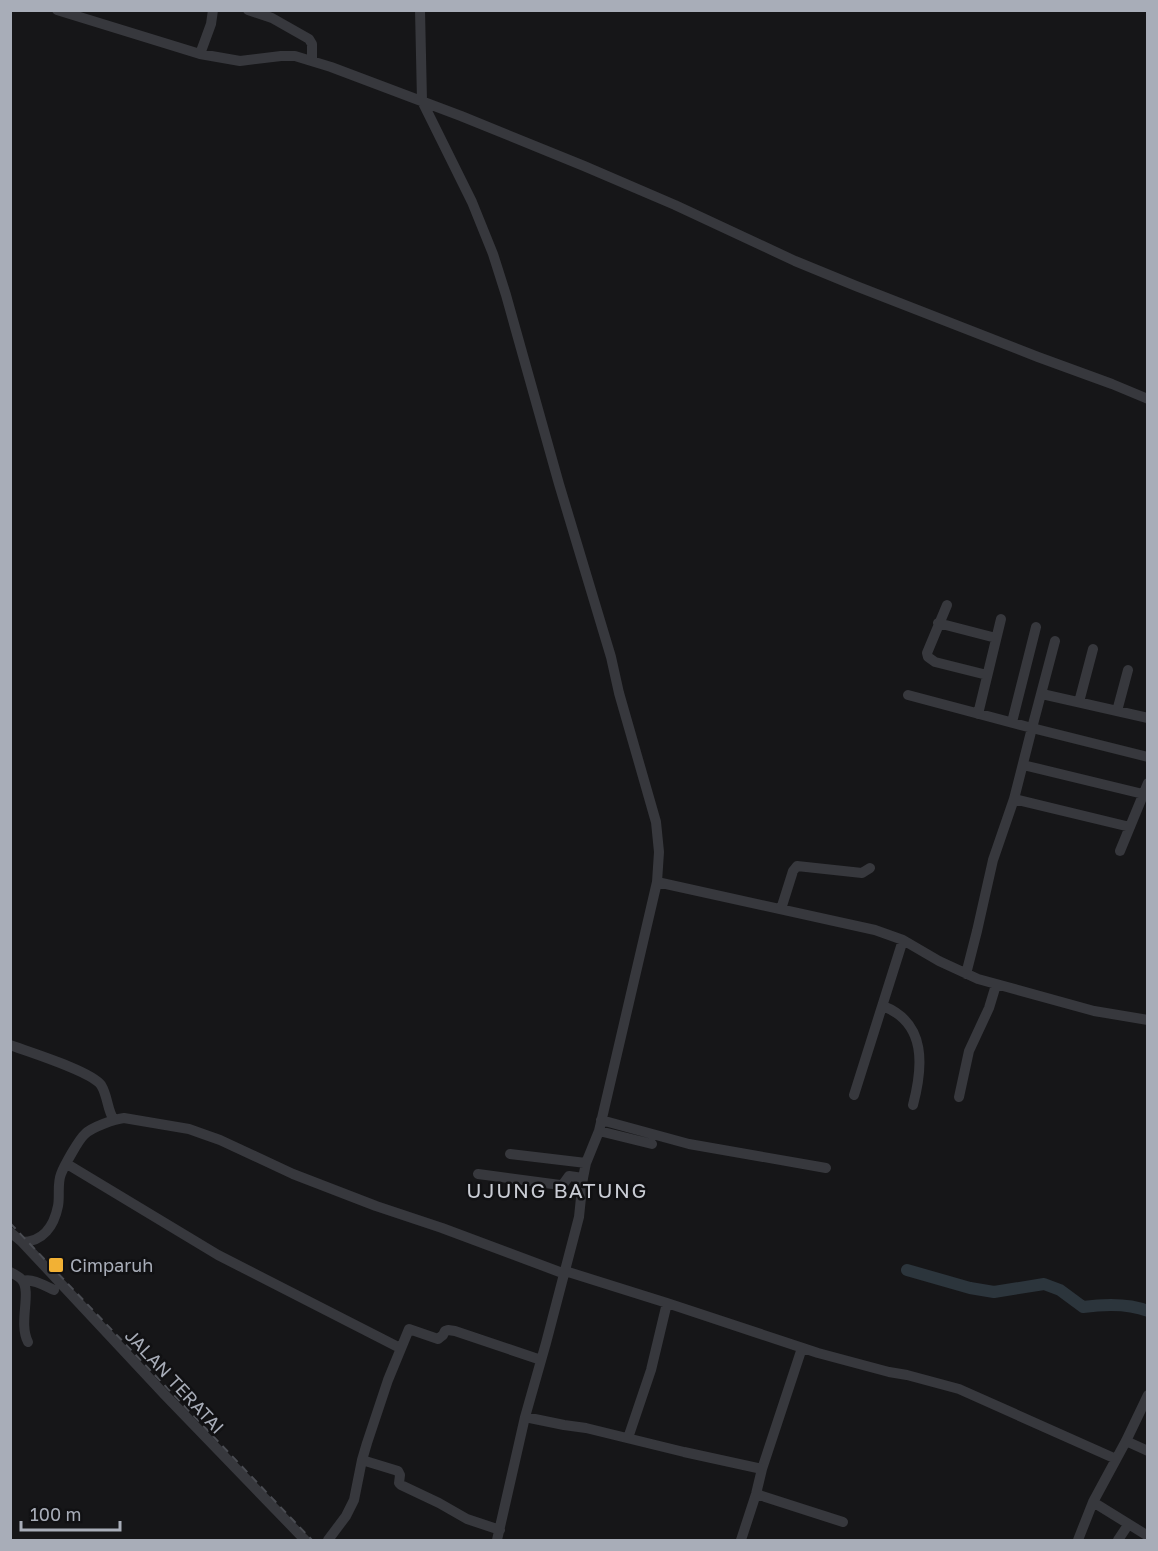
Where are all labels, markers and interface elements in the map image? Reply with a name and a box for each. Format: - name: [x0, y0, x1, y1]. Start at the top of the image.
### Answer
- district label: UJUNG BATUNG: [466, 1177, 648, 1203]
- place label: Cimparuh: [70, 1254, 153, 1276]
- marker: Cimparuh: [47, 1256, 65, 1274]
- street label: JALAN TERATAI: [121, 1324, 229, 1438]
- scale bar: [21, 1494, 120, 1532]
- text: 100 m: [30, 1503, 81, 1525]

